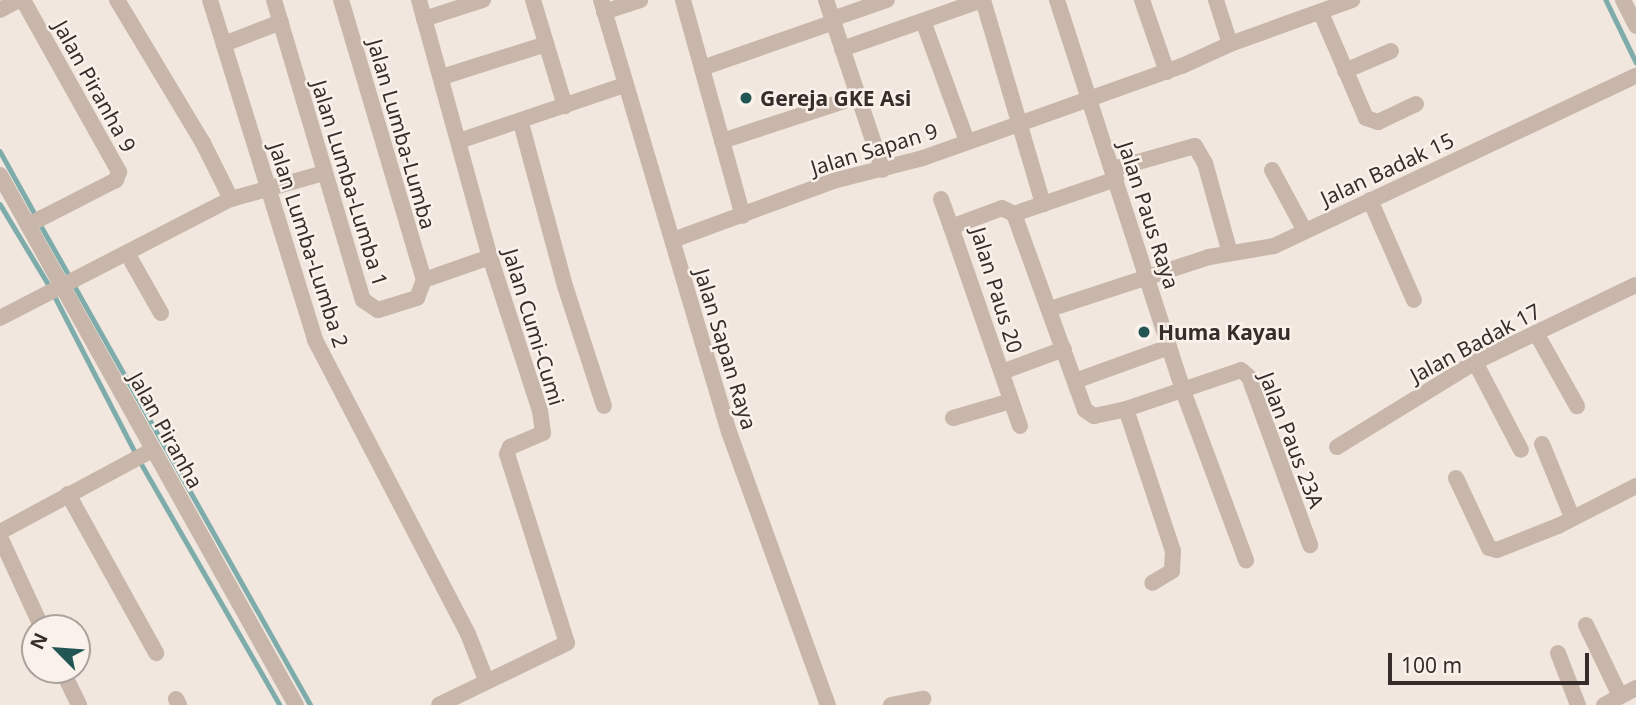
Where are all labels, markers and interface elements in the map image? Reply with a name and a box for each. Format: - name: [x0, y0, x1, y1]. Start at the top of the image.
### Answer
- street label: Jalan Piranha 9: [48, 16, 142, 156]
- street label: Jalan Lumba-Lumba: [363, 36, 441, 232]
- street label: Jalan Lumba-Lumba 1: [307, 77, 393, 289]
- place label: Gereja GKE Asi: [760, 85, 911, 111]
- marker: Gereja GKE Asi: [738, 90, 754, 106]
- street label: Jalan Sapan 9: [807, 118, 941, 180]
- street label: Jalan Badak 15: [1316, 127, 1458, 211]
- street label: Jalan Paus Raya: [1113, 138, 1185, 292]
- street label: Jalan Lumba-Lumba 2: [264, 139, 354, 351]
- street label: Jalan Paus 20: [966, 224, 1028, 356]
- street label: Jalan Cumi-Cumi: [498, 246, 570, 408]
- street label: Jalan Sapan Raya: [690, 265, 762, 433]
- street label: Jalan Badak 17: [1406, 298, 1544, 388]
- place label: Huma Kayau: [1158, 319, 1291, 345]
- marker: Huma Kayau: [1136, 324, 1152, 340]
- street label: Jalan Piranha: [124, 367, 208, 493]
- street label: Jalan Paus 23A: [1255, 368, 1329, 512]
- north arrow: [21, 614, 91, 684]
- text: N: [24, 628, 54, 653]
- scale bar: [1391, 638, 1592, 682]
- text: 100 m: [1401, 651, 1462, 679]

